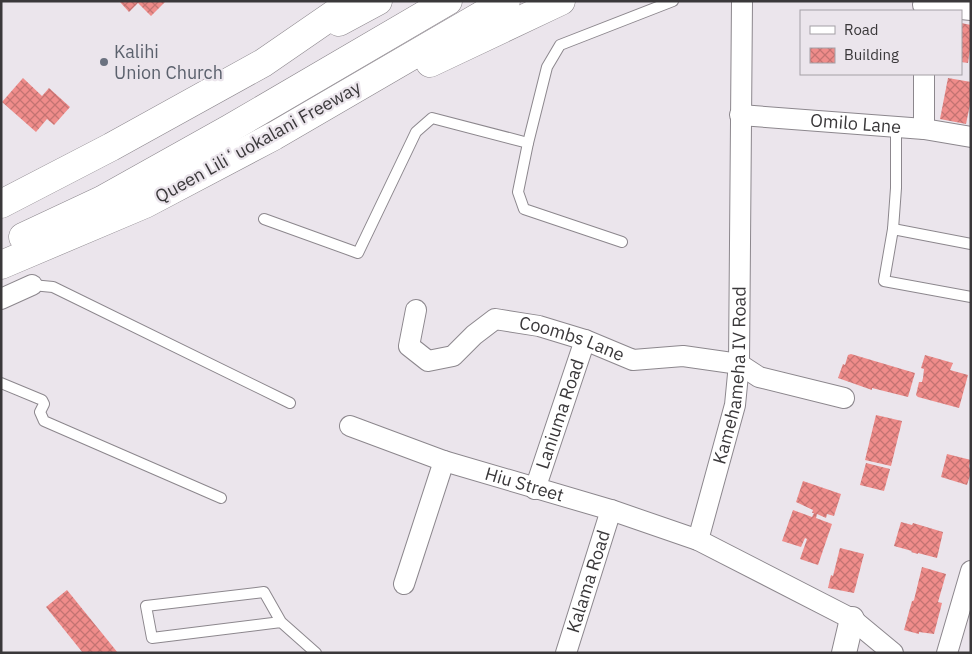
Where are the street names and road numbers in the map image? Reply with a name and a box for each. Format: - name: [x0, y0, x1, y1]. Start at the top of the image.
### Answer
- street label: Queen Liliʻuokalani Freeway: [151, 75, 365, 208]
- street label: Omilo Lane: [809, 108, 902, 138]
- street label: Kamehameha IV Road: [707, 286, 751, 467]
- street label: Coombs Lane: [518, 311, 628, 366]
- street label: Laniuma Road: [531, 356, 589, 472]
- street label: Hiu Street: [482, 462, 567, 507]
- street label: Kalama Road: [561, 527, 615, 635]

